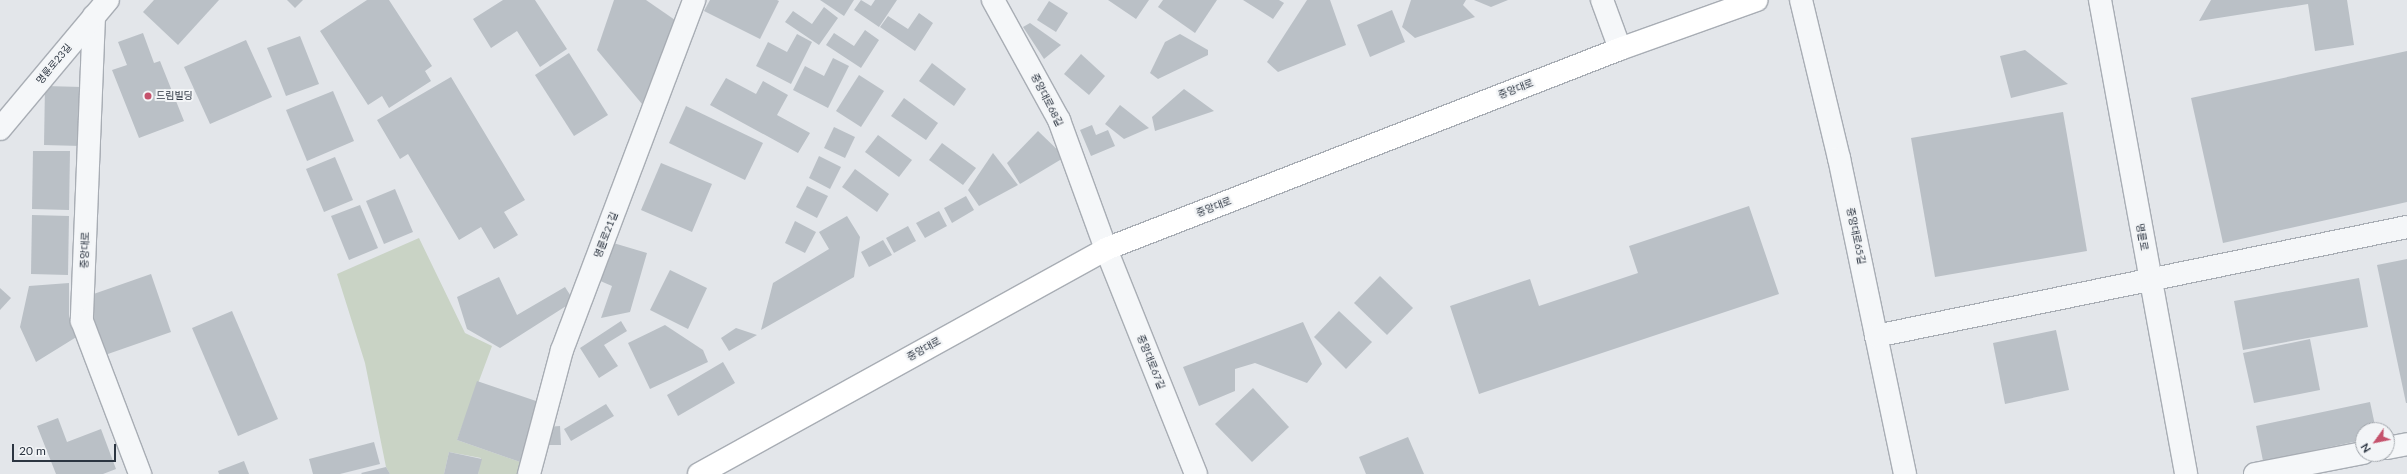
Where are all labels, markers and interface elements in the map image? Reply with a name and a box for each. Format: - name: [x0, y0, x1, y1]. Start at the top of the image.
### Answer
- street label: 명륜로23길: [34, 42, 74, 86]
- street label: 중앙대로68길: [1029, 72, 1065, 128]
- street label: 중앙대로: [1497, 77, 1535, 101]
- place label: 드림빌딩: [156, 90, 193, 102]
- marker: 드림빌딩: [143, 91, 153, 101]
- street label: 중앙대로: [1195, 195, 1233, 219]
- street label: 중앙대로65길: [1844, 207, 1868, 265]
- street label: 명륜로21길: [592, 210, 620, 260]
- street label: 명륜로: [2134, 222, 2150, 252]
- street label: 중앙대로: [78, 231, 92, 269]
- street label: 중앙대로67길: [1135, 333, 1167, 391]
- street label: 중앙대로: [905, 335, 943, 363]
- north arrow: [2355, 422, 2395, 462]
- scale bar: [14, 436, 118, 462]
- text: N: [2358, 441, 2373, 455]
- text: 20 m: [19, 443, 46, 458]

